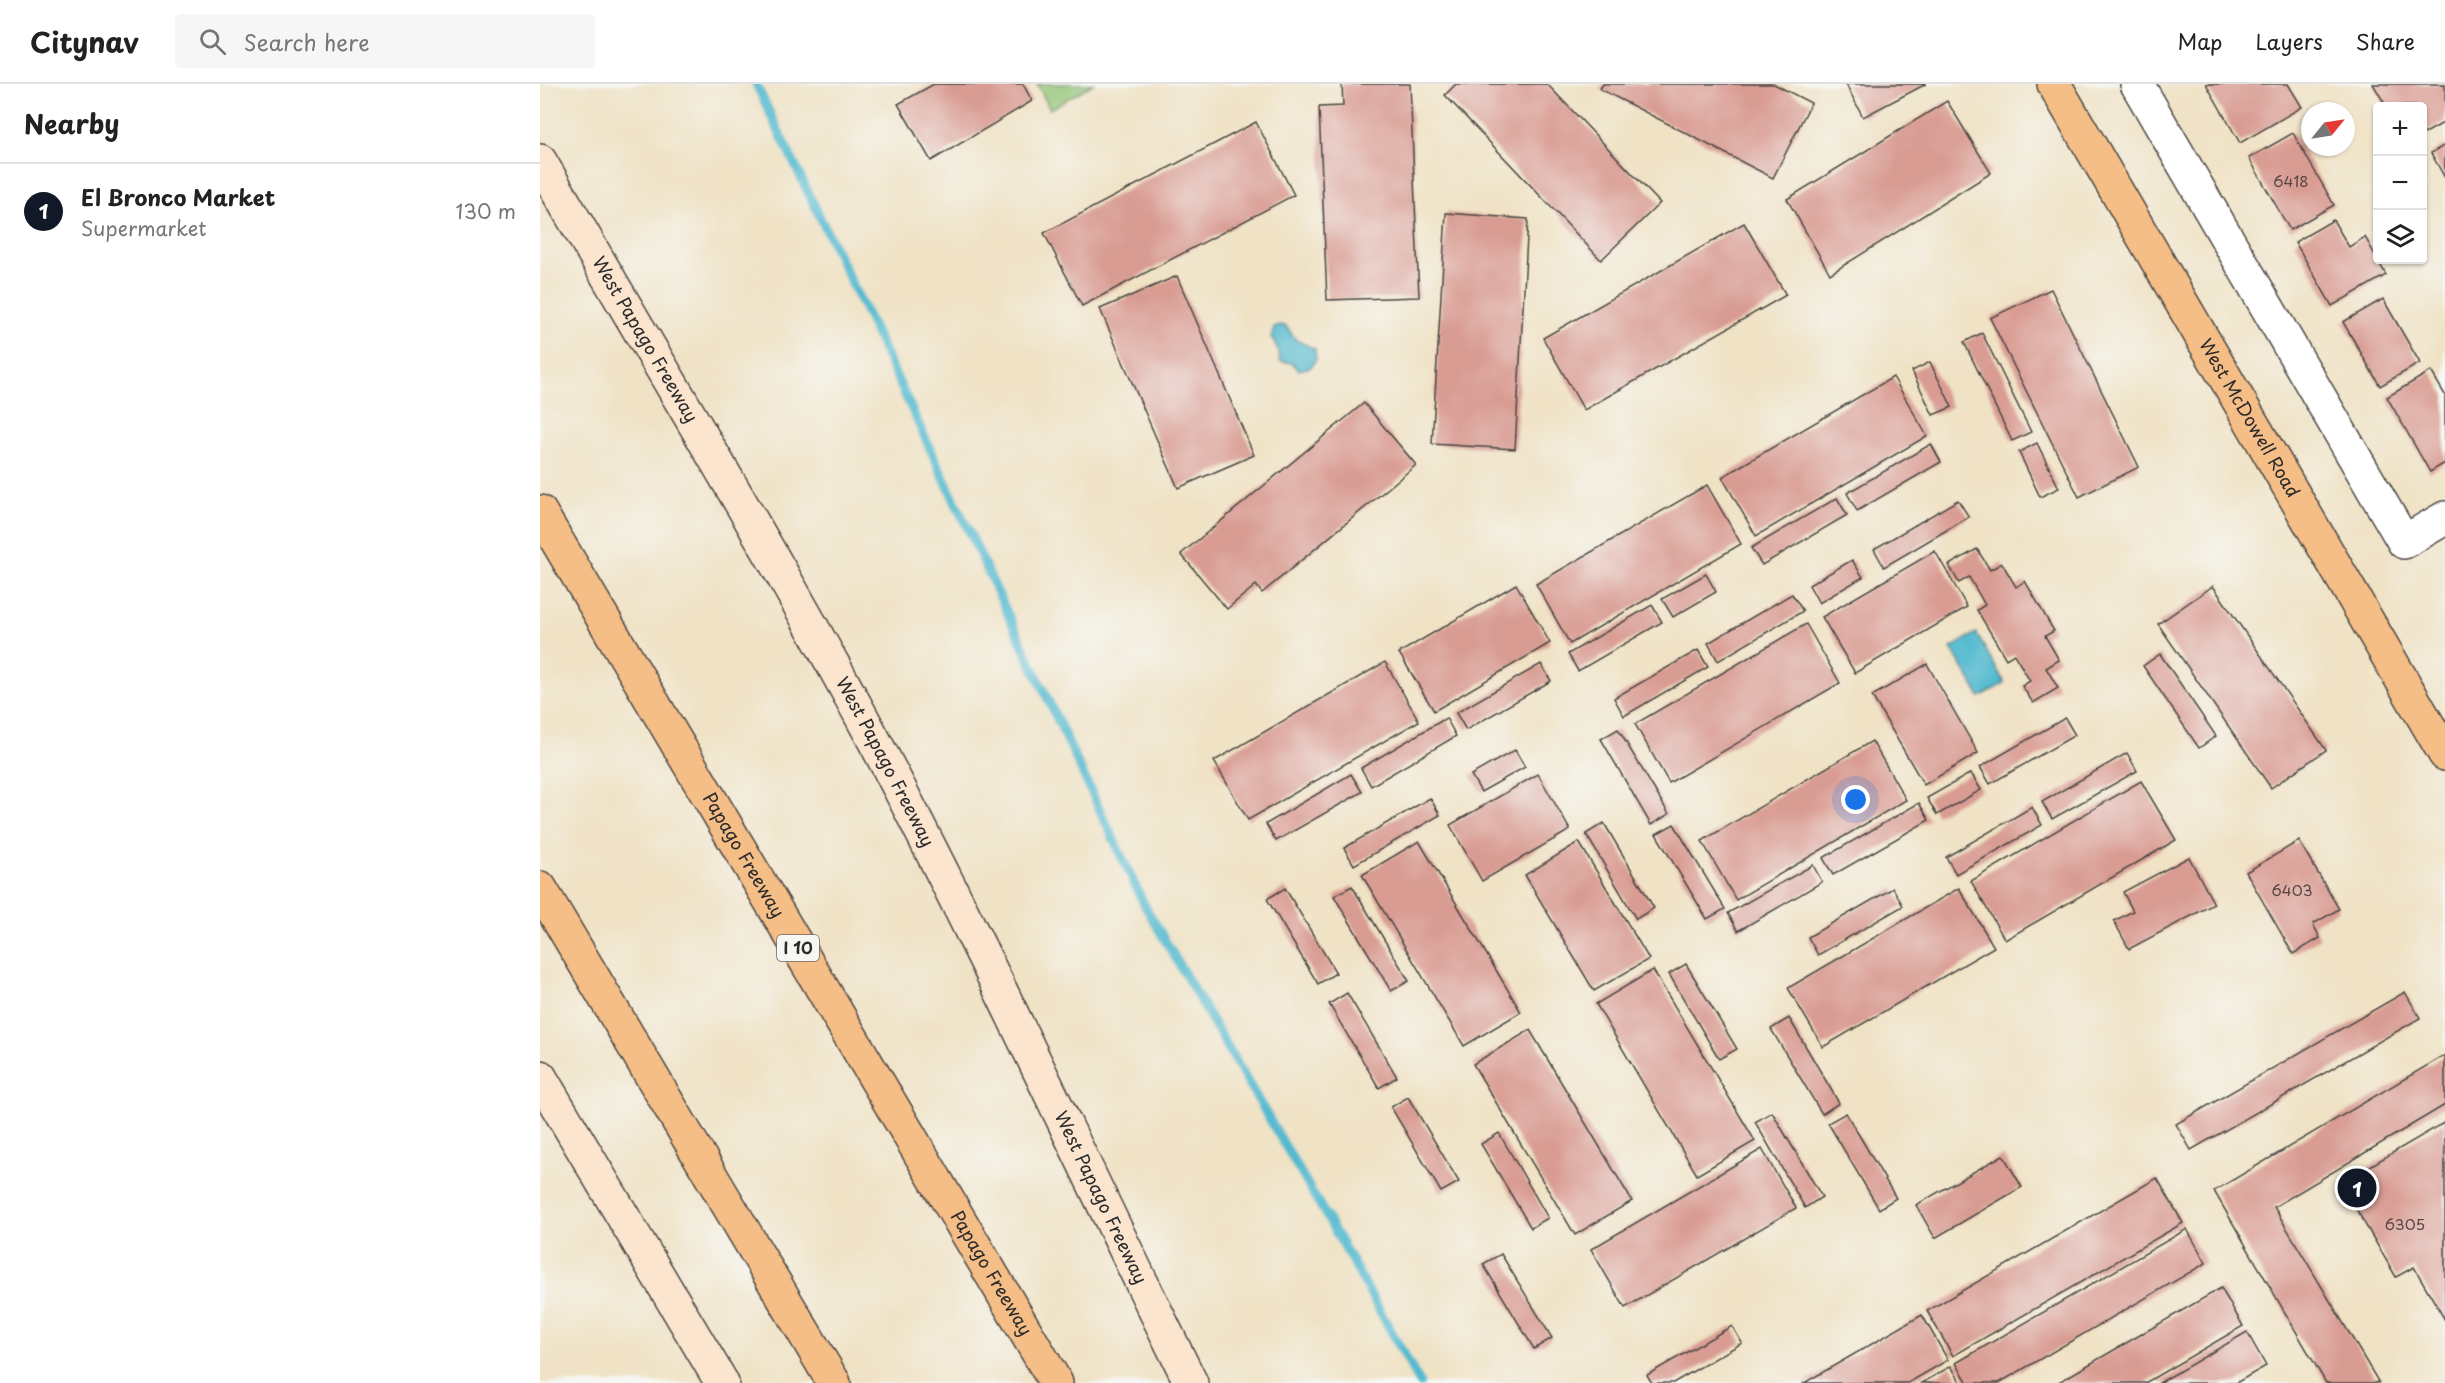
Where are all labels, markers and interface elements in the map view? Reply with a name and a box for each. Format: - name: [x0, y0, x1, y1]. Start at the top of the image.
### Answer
- search box: [175, 14, 595, 68]
- text: Citynav: [30, 20, 139, 63]
- icon: search: [196, 25, 229, 58]
- text: Search here: [244, 25, 370, 58]
- text: Map: [2178, 25, 2222, 57]
- text: Layers: [2255, 25, 2323, 57]
- text: Share: [2356, 25, 2415, 57]
- north arrow: [2301, 102, 2355, 156]
- map controls: [2373, 102, 2427, 264]
- button: +: [2373, 102, 2427, 156]
- text: Nearby: [24, 104, 119, 143]
- button: −: [2373, 156, 2427, 210]
- house number: 6418: [2273, 169, 2309, 192]
- text: El Bronco Market: [81, 180, 275, 213]
- text: 1: [39, 196, 48, 226]
- text: 130 m: [456, 196, 516, 226]
- button: layers: [2373, 210, 2427, 264]
- text: Supermarket: [81, 213, 207, 243]
- street label: West Papago Freeway: [586, 250, 706, 427]
- street label: West McDowell Road: [2193, 333, 2307, 502]
- street label: West Papago Freeway: [830, 671, 942, 851]
- your location: [1841, 785, 1870, 814]
- street label: Papago Freeway: [697, 787, 792, 922]
- house number: 6403: [2271, 878, 2313, 901]
- road number: I 10: [777, 935, 819, 961]
- street label: West Papago Freeway: [1049, 1106, 1155, 1288]
- pin: 1: [2338, 1166, 2376, 1210]
- street label: Papago Freeway: [945, 1205, 1040, 1340]
- house number: 6305: [2385, 1212, 2425, 1235]

